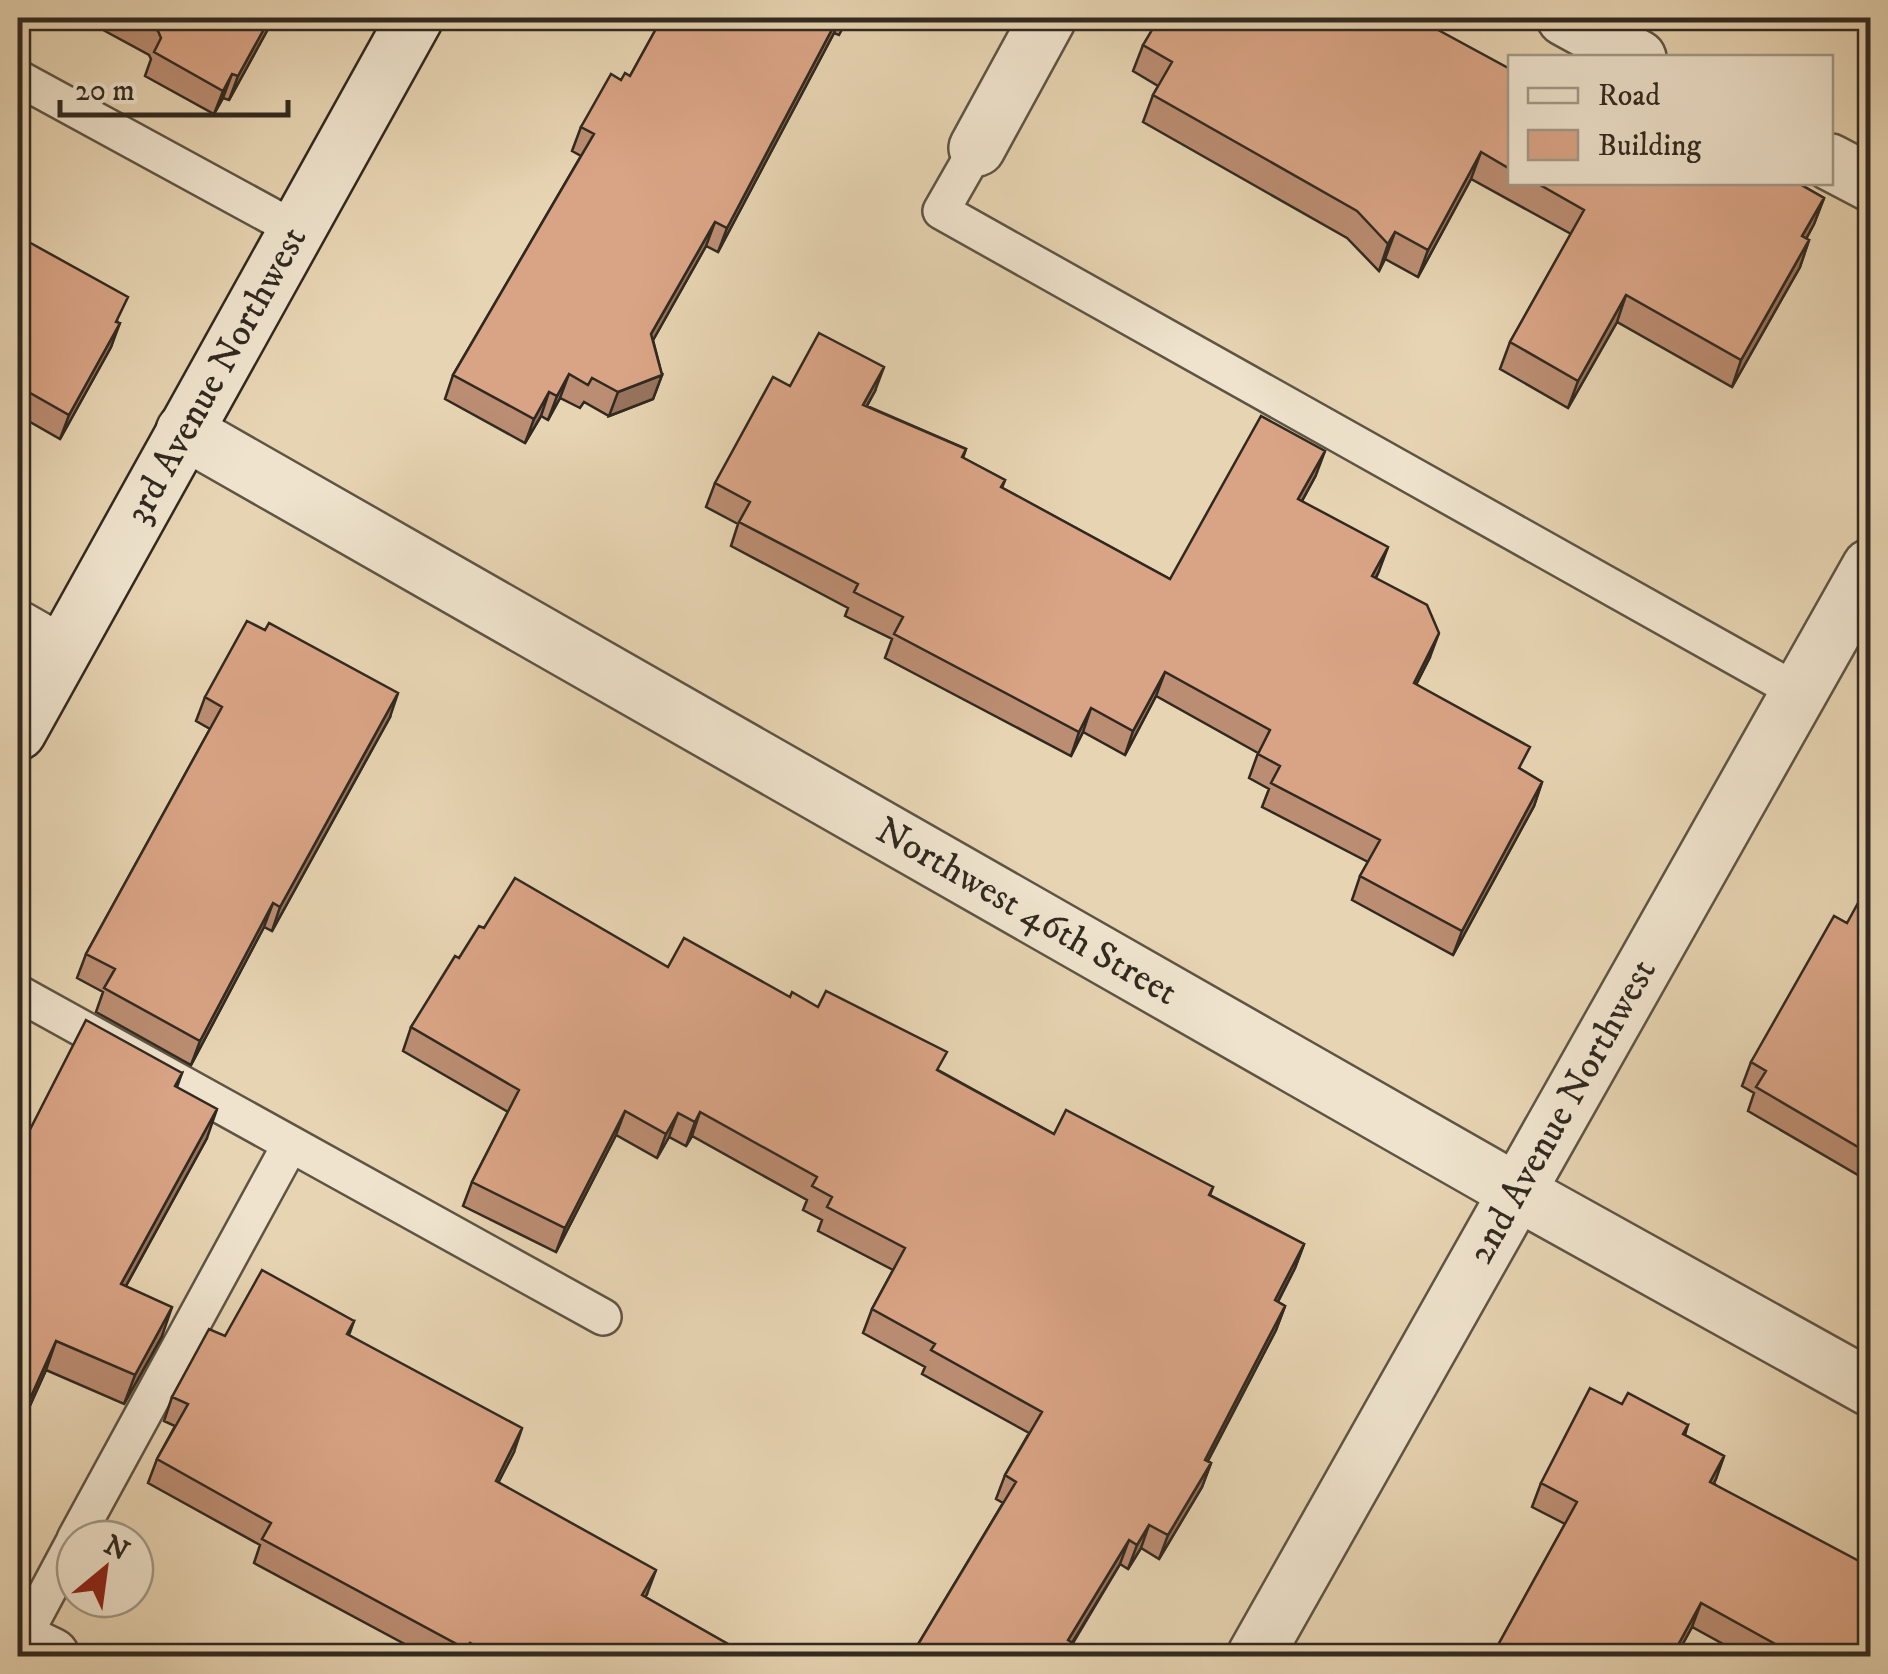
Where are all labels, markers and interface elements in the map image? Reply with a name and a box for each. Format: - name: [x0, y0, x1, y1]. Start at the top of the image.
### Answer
- scale bar: [60, 55, 288, 117]
- legend: [1508, 55, 1833, 185]
- text: 20 m: [75, 73, 135, 110]
- text: Road: [1598, 78, 1660, 115]
- text: Building: [1598, 128, 1702, 165]
- street label: 3rd Avenue Northwest: [114, 218, 318, 532]
- street label: Northwest 46th Street: [867, 807, 1186, 1017]
- street label: 2nd Avenue Northwest: [1457, 951, 1668, 1273]
- north arrow: [55, 1519, 155, 1619]
- text: N: [98, 1528, 135, 1569]

